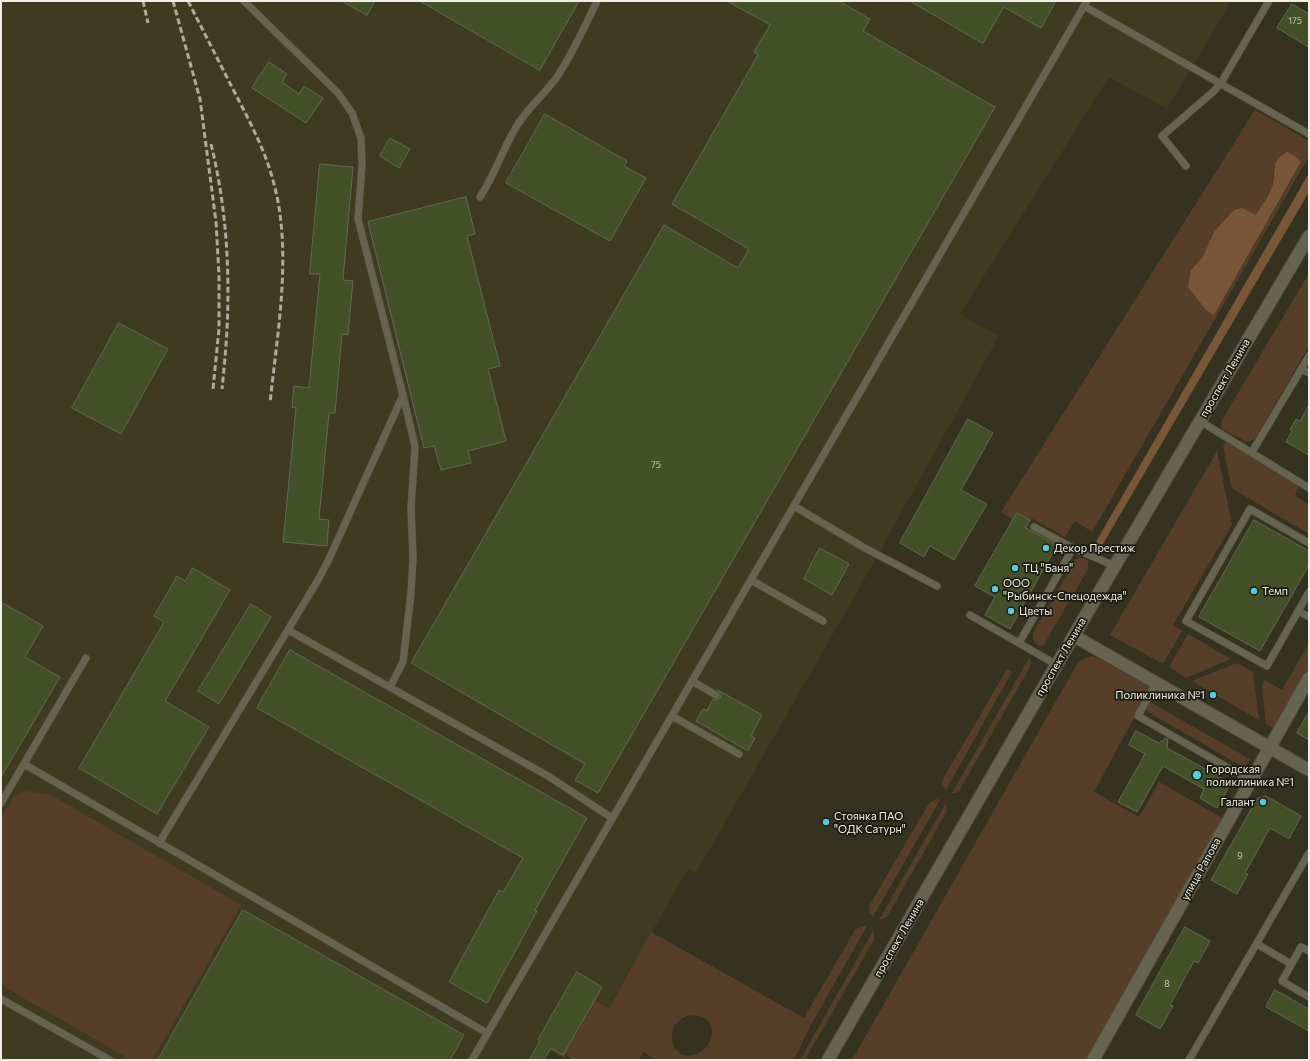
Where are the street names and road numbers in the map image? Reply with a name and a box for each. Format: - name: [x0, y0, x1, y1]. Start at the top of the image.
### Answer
- street label: проспект Ленина: [1197, 336, 1253, 420]
- street label: проспект Ленина: [1033, 615, 1089, 699]
- street label: улица Рапова: [1178, 836, 1224, 902]
- street label: проспект Ленина: [871, 896, 927, 980]

